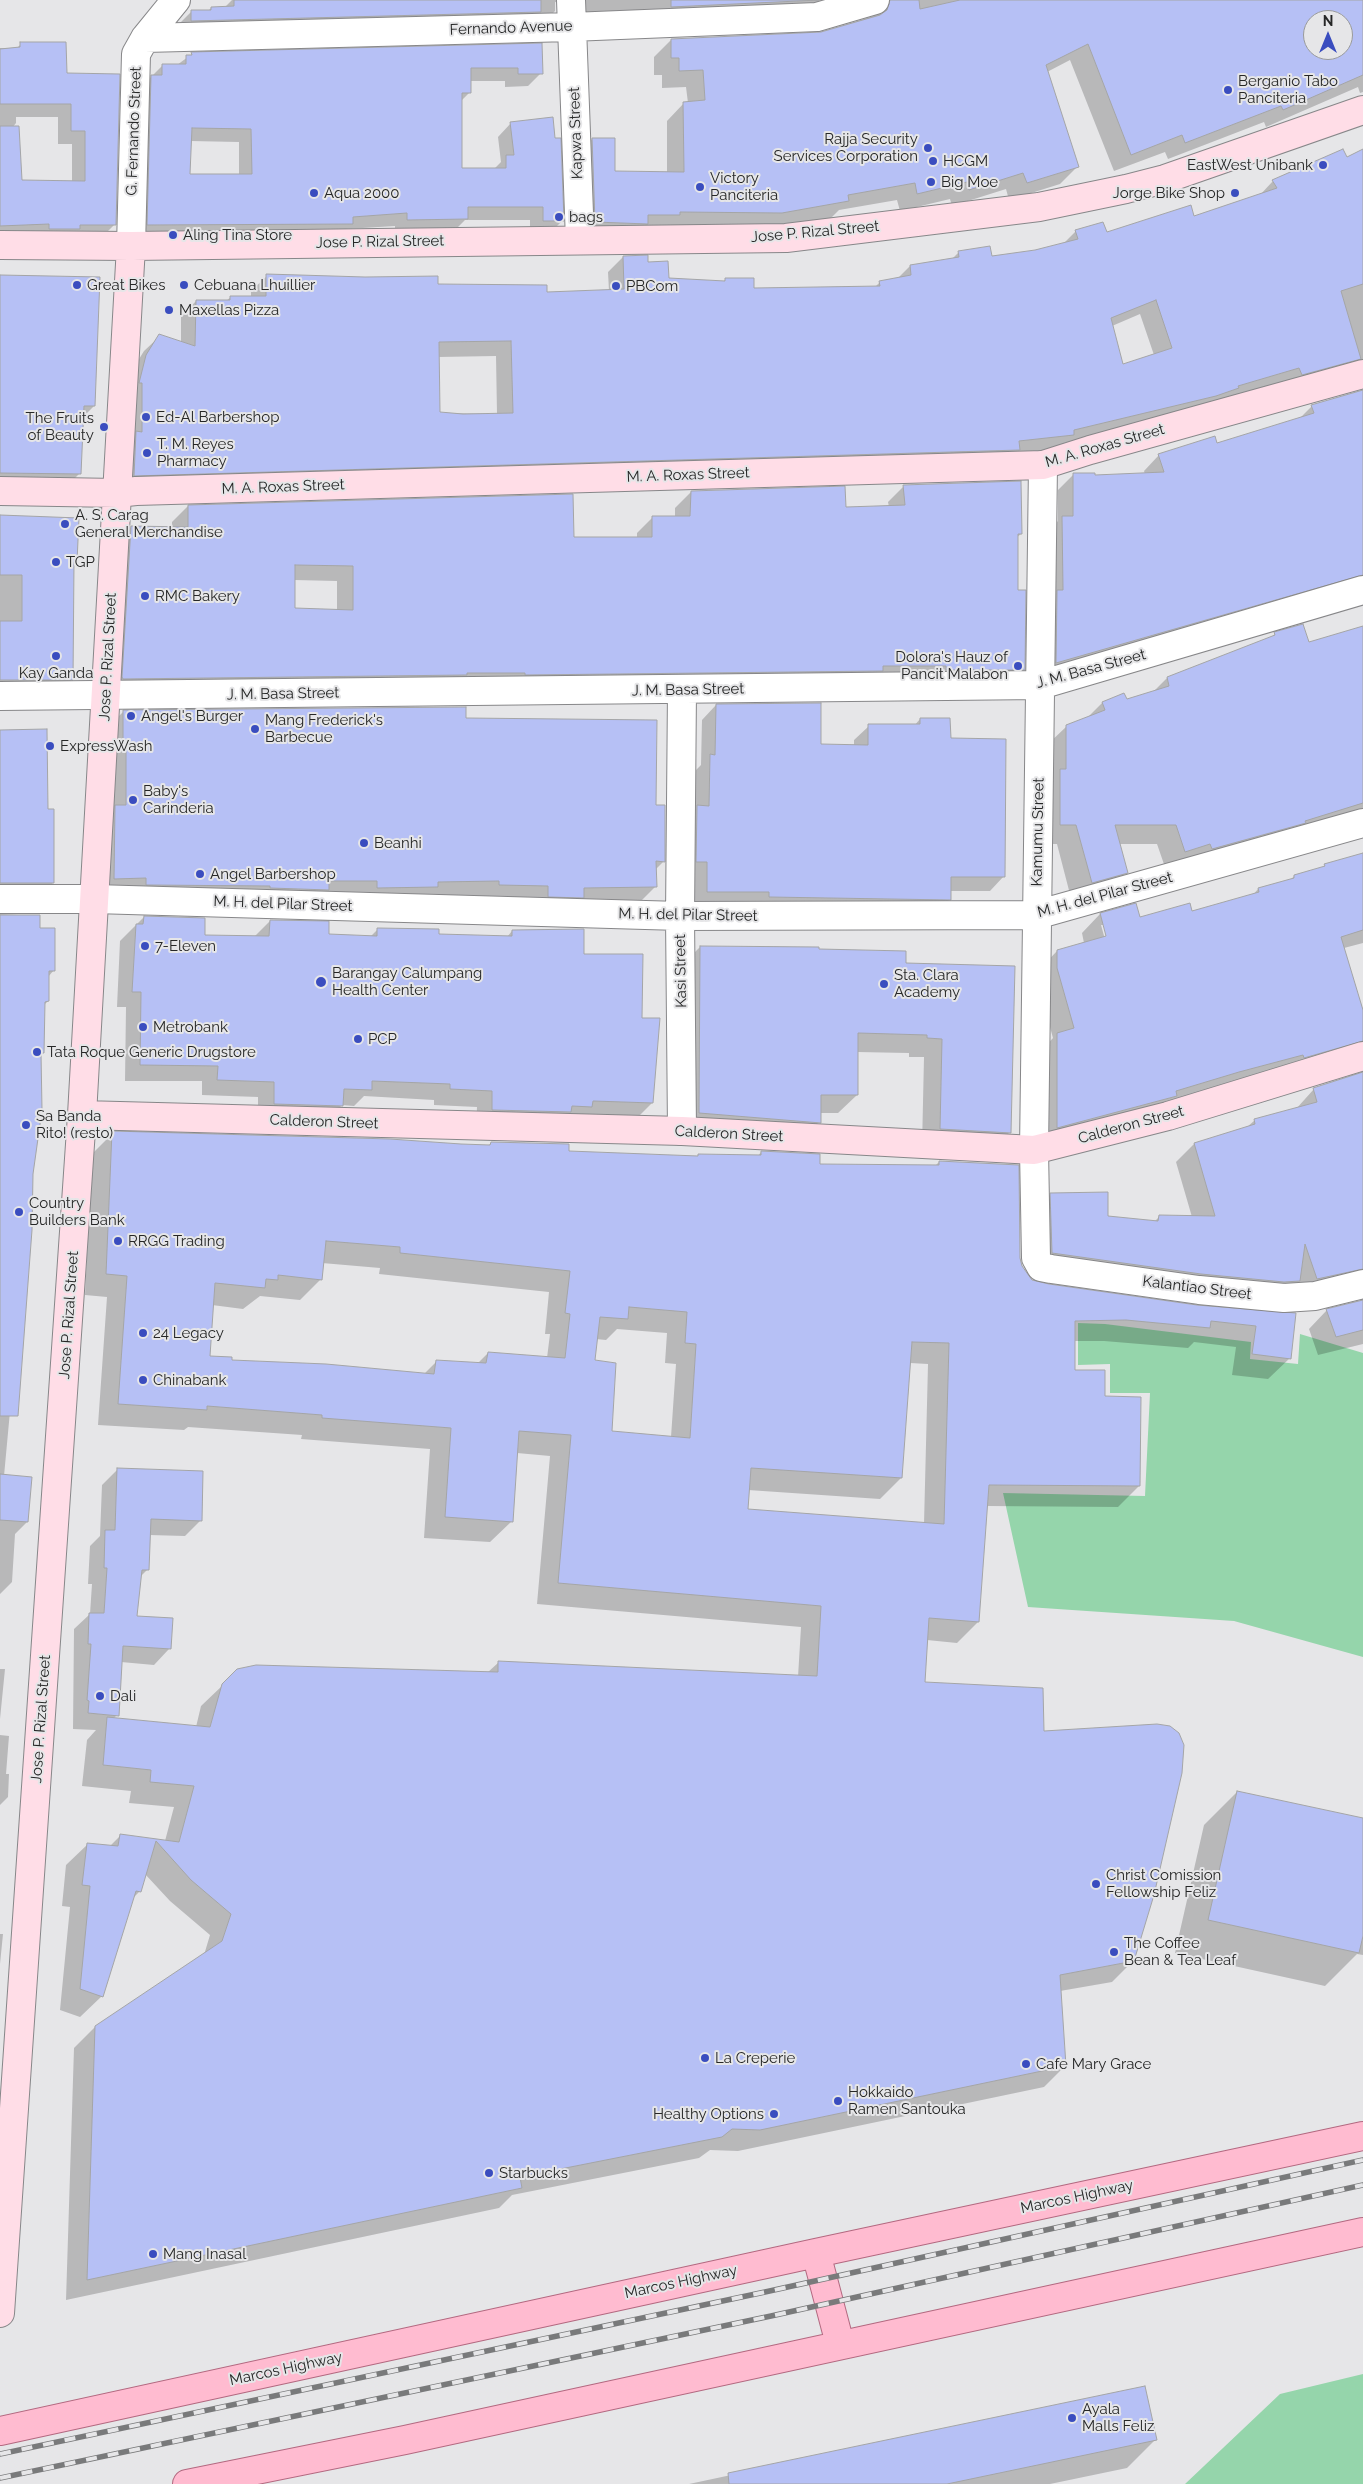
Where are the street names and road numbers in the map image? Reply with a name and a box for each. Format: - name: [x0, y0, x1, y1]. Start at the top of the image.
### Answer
- street label: Fernando Avenue: [449, 17, 573, 39]
- street label: G. Fernando Street: [123, 66, 145, 196]
- street label: Kapwa Street: [565, 87, 587, 179]
- street label: Jose P. Rizal Street: [750, 217, 880, 247]
- street label: Jose P. Rizal Street: [316, 232, 444, 252]
- street label: M. A. Roxas Street: [1043, 420, 1167, 472]
- street label: M. A. Roxas Street: [626, 464, 750, 486]
- street label: M. A. Roxas Street: [221, 476, 345, 498]
- street label: Jose P. Rizal Street: [96, 592, 120, 722]
- street label: J. M. Basa Street: [1034, 646, 1148, 692]
- street label: J. M. Basa Street: [632, 680, 744, 700]
- street label: J. M. Basa Street: [227, 684, 339, 704]
- street label: Kamumu Street: [1028, 778, 1048, 886]
- street label: M. H. del Pilar Street: [1035, 868, 1175, 922]
- street label: M. H. del Pilar Street: [213, 893, 353, 915]
- street label: M. H. del Pilar Street: [618, 905, 758, 925]
- street label: Kasi Street: [671, 934, 691, 1008]
- street label: Calderon Street: [1076, 1102, 1186, 1148]
- street label: Calderon Street: [269, 1111, 379, 1133]
- street label: Calderon Street: [674, 1122, 784, 1146]
- street label: Jose P. Rizal Street: [56, 1250, 82, 1380]
- street label: Kalantiao Street: [1142, 1272, 1252, 1304]
- street label: Jose P. Rizal Street: [28, 1654, 54, 1784]
- street label: Marcos Highway: [1019, 2176, 1135, 2218]
- street label: Marcos Highway: [623, 2261, 739, 2303]
- street label: Marcos Highway: [228, 2348, 344, 2390]

